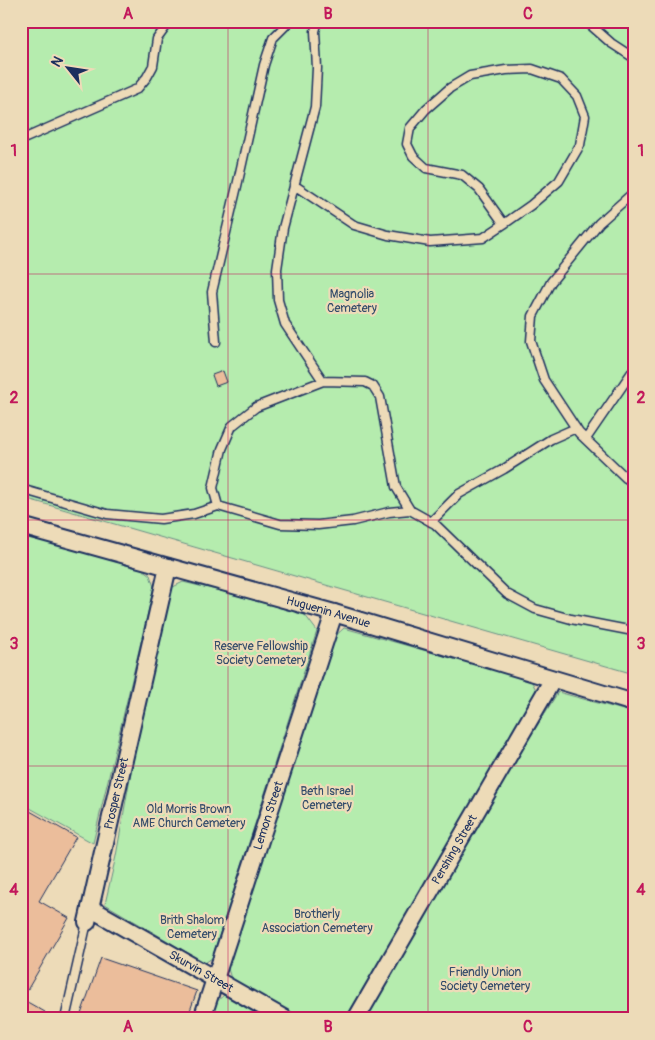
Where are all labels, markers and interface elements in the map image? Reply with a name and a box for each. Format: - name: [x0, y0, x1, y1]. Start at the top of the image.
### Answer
- text: A: [123, 4, 134, 24]
- text: B: [323, 4, 333, 24]
- text: C: [523, 4, 533, 24]
- north arrow: [42, 42, 92, 92]
- text: N: [47, 53, 67, 70]
- text: 1: [11, 141, 17, 161]
- text: 1: [638, 141, 644, 161]
- park label: Magnolia Cemetery: [327, 287, 377, 316]
- text: 2: [10, 388, 19, 408]
- text: 2: [637, 388, 646, 408]
- street label: Huguenin Avenue: [284, 593, 372, 631]
- text: 3: [10, 634, 19, 654]
- text: 3: [637, 634, 646, 654]
- park label: Reserve Fellowship Society Cemetery: [214, 639, 308, 668]
- street label: Prosper Street: [101, 756, 132, 831]
- street label: Lemon Street: [250, 779, 287, 852]
- park label: Beth Israel Cemetery: [300, 784, 354, 813]
- park label: Old Morris Brown AME Church Cemetery: [133, 802, 245, 831]
- street label: Pershing Street: [429, 812, 481, 887]
- text: 4: [9, 880, 19, 900]
- text: 4: [636, 880, 646, 900]
- park label: Brotherly Association Cemetery: [261, 907, 373, 936]
- park label: Brith Shalom Cemetery: [160, 913, 224, 942]
- street label: Skurvin Street: [166, 947, 236, 996]
- park label: Friendly Union Society Cemetery: [440, 965, 530, 994]
- text: A: [123, 1017, 134, 1037]
- text: B: [323, 1017, 333, 1037]
- text: C: [523, 1017, 533, 1037]

